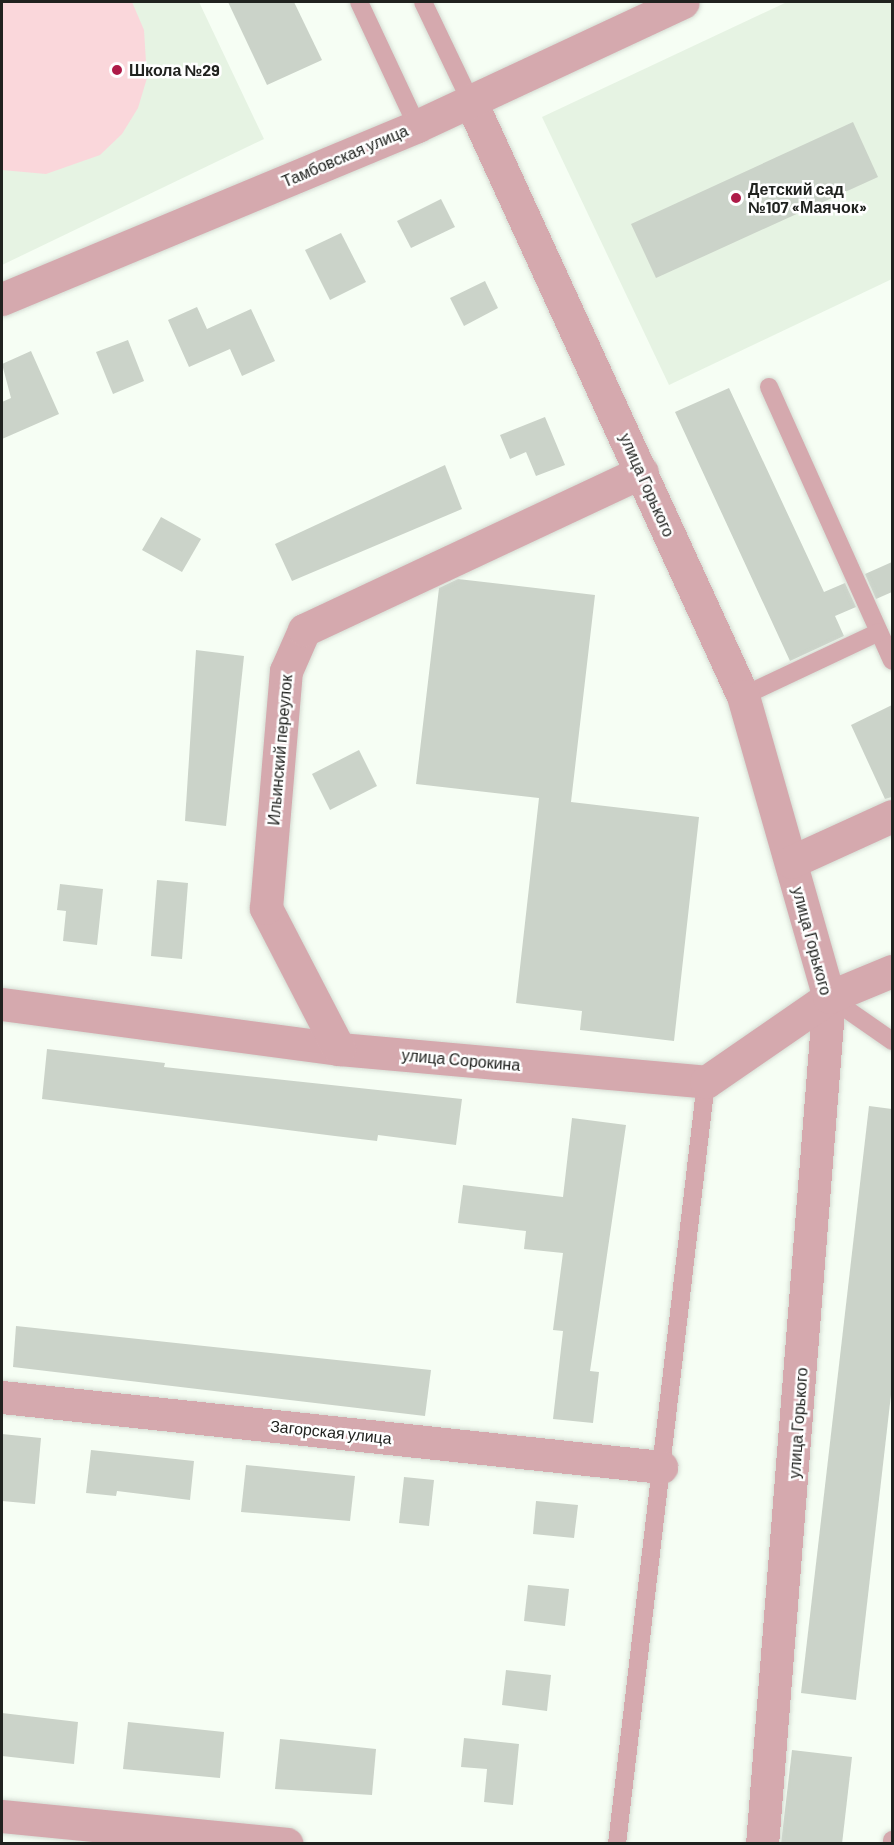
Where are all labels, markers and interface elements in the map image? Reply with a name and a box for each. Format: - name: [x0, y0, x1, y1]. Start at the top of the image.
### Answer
- place label: Школа №29: [129, 60, 220, 80]
- marker: Школа №29: [110, 63, 124, 77]
- street label: Тамбовская улица: [279, 121, 411, 191]
- place label: Детский сад №107 «Маячок»: [748, 179, 867, 217]
- marker: Детский сад №107 «Маячок»: [729, 191, 743, 205]
- street label: улица Горького: [616, 430, 678, 540]
- street label: Ильинский переулок: [264, 674, 296, 826]
- street label: улица Горького: [788, 885, 836, 997]
- street label: улица Сорокина: [401, 1045, 521, 1075]
- street label: улица Горького: [785, 1367, 811, 1479]
- street label: Загорская улица: [269, 1416, 393, 1448]

